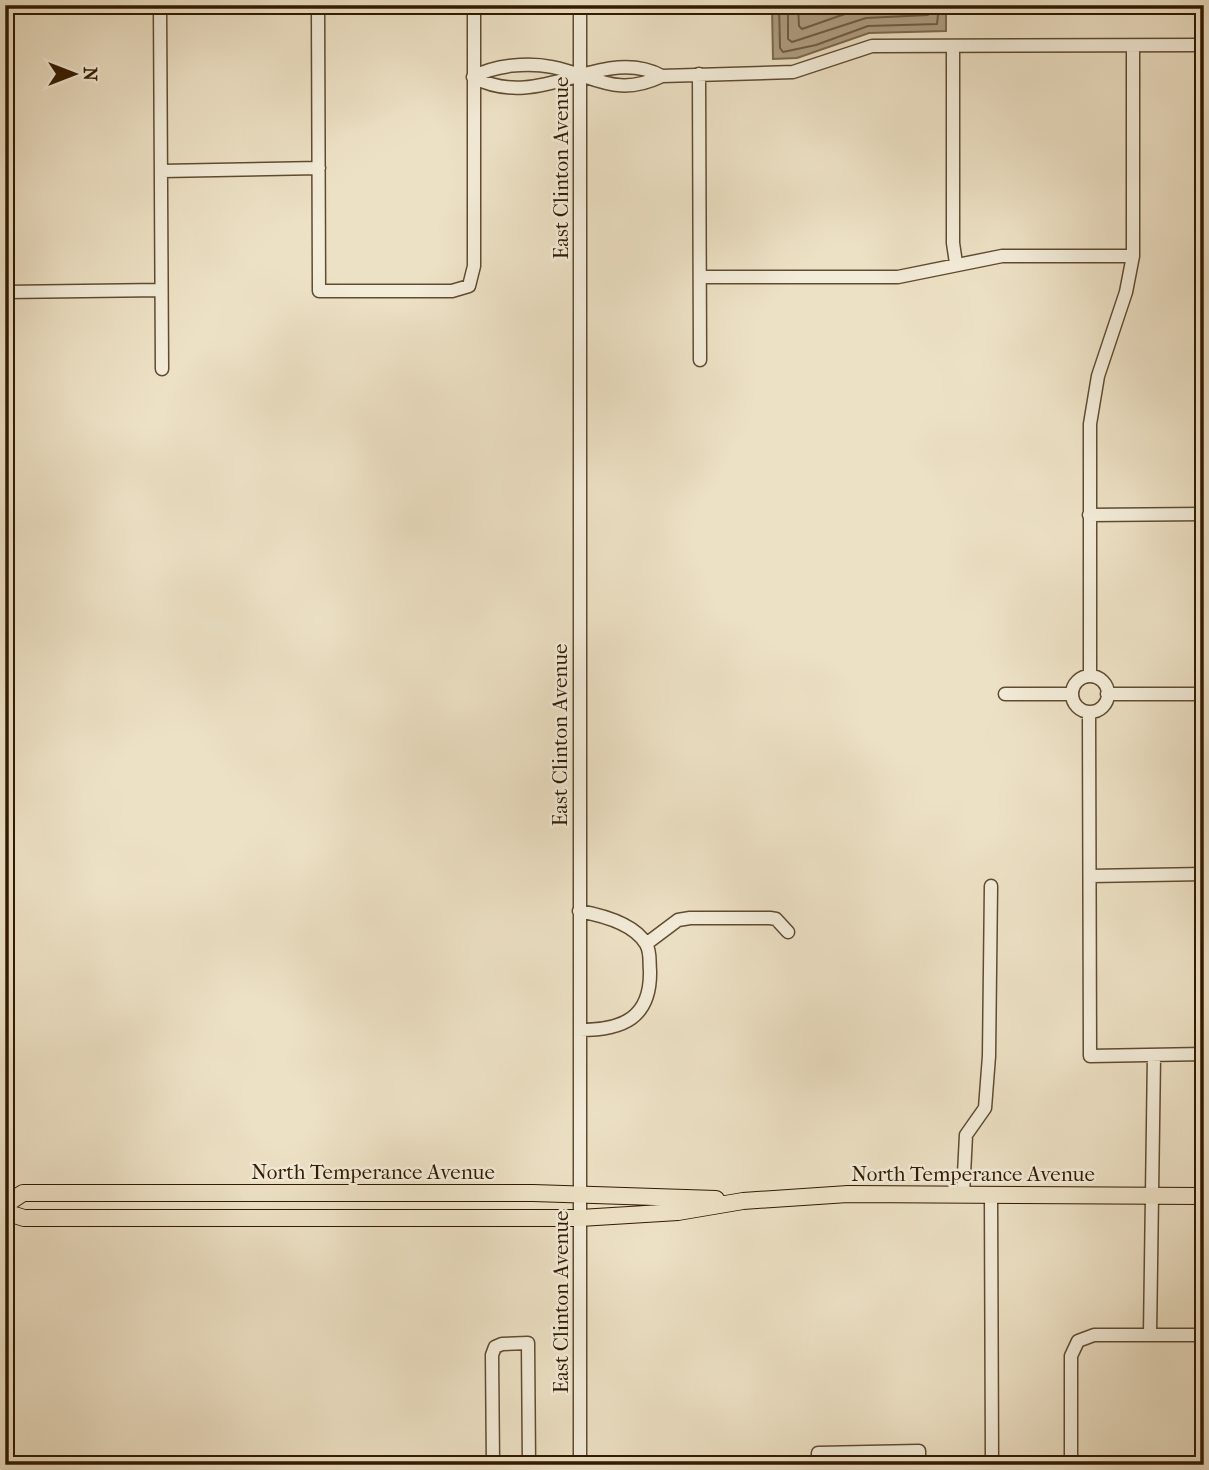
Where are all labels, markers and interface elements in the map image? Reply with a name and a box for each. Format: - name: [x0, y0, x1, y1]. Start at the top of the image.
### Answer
- north arrow: [38, 38, 108, 108]
- text: N: [79, 67, 101, 82]
- street label: East Clinton Avenue: [549, 77, 573, 259]
- street label: East Clinton Avenue: [548, 644, 572, 826]
- street label: North Temperance Avenue: [251, 1160, 495, 1184]
- street label: North Temperance Avenue: [851, 1162, 1095, 1186]
- street label: East Clinton Avenue: [549, 1211, 573, 1393]

